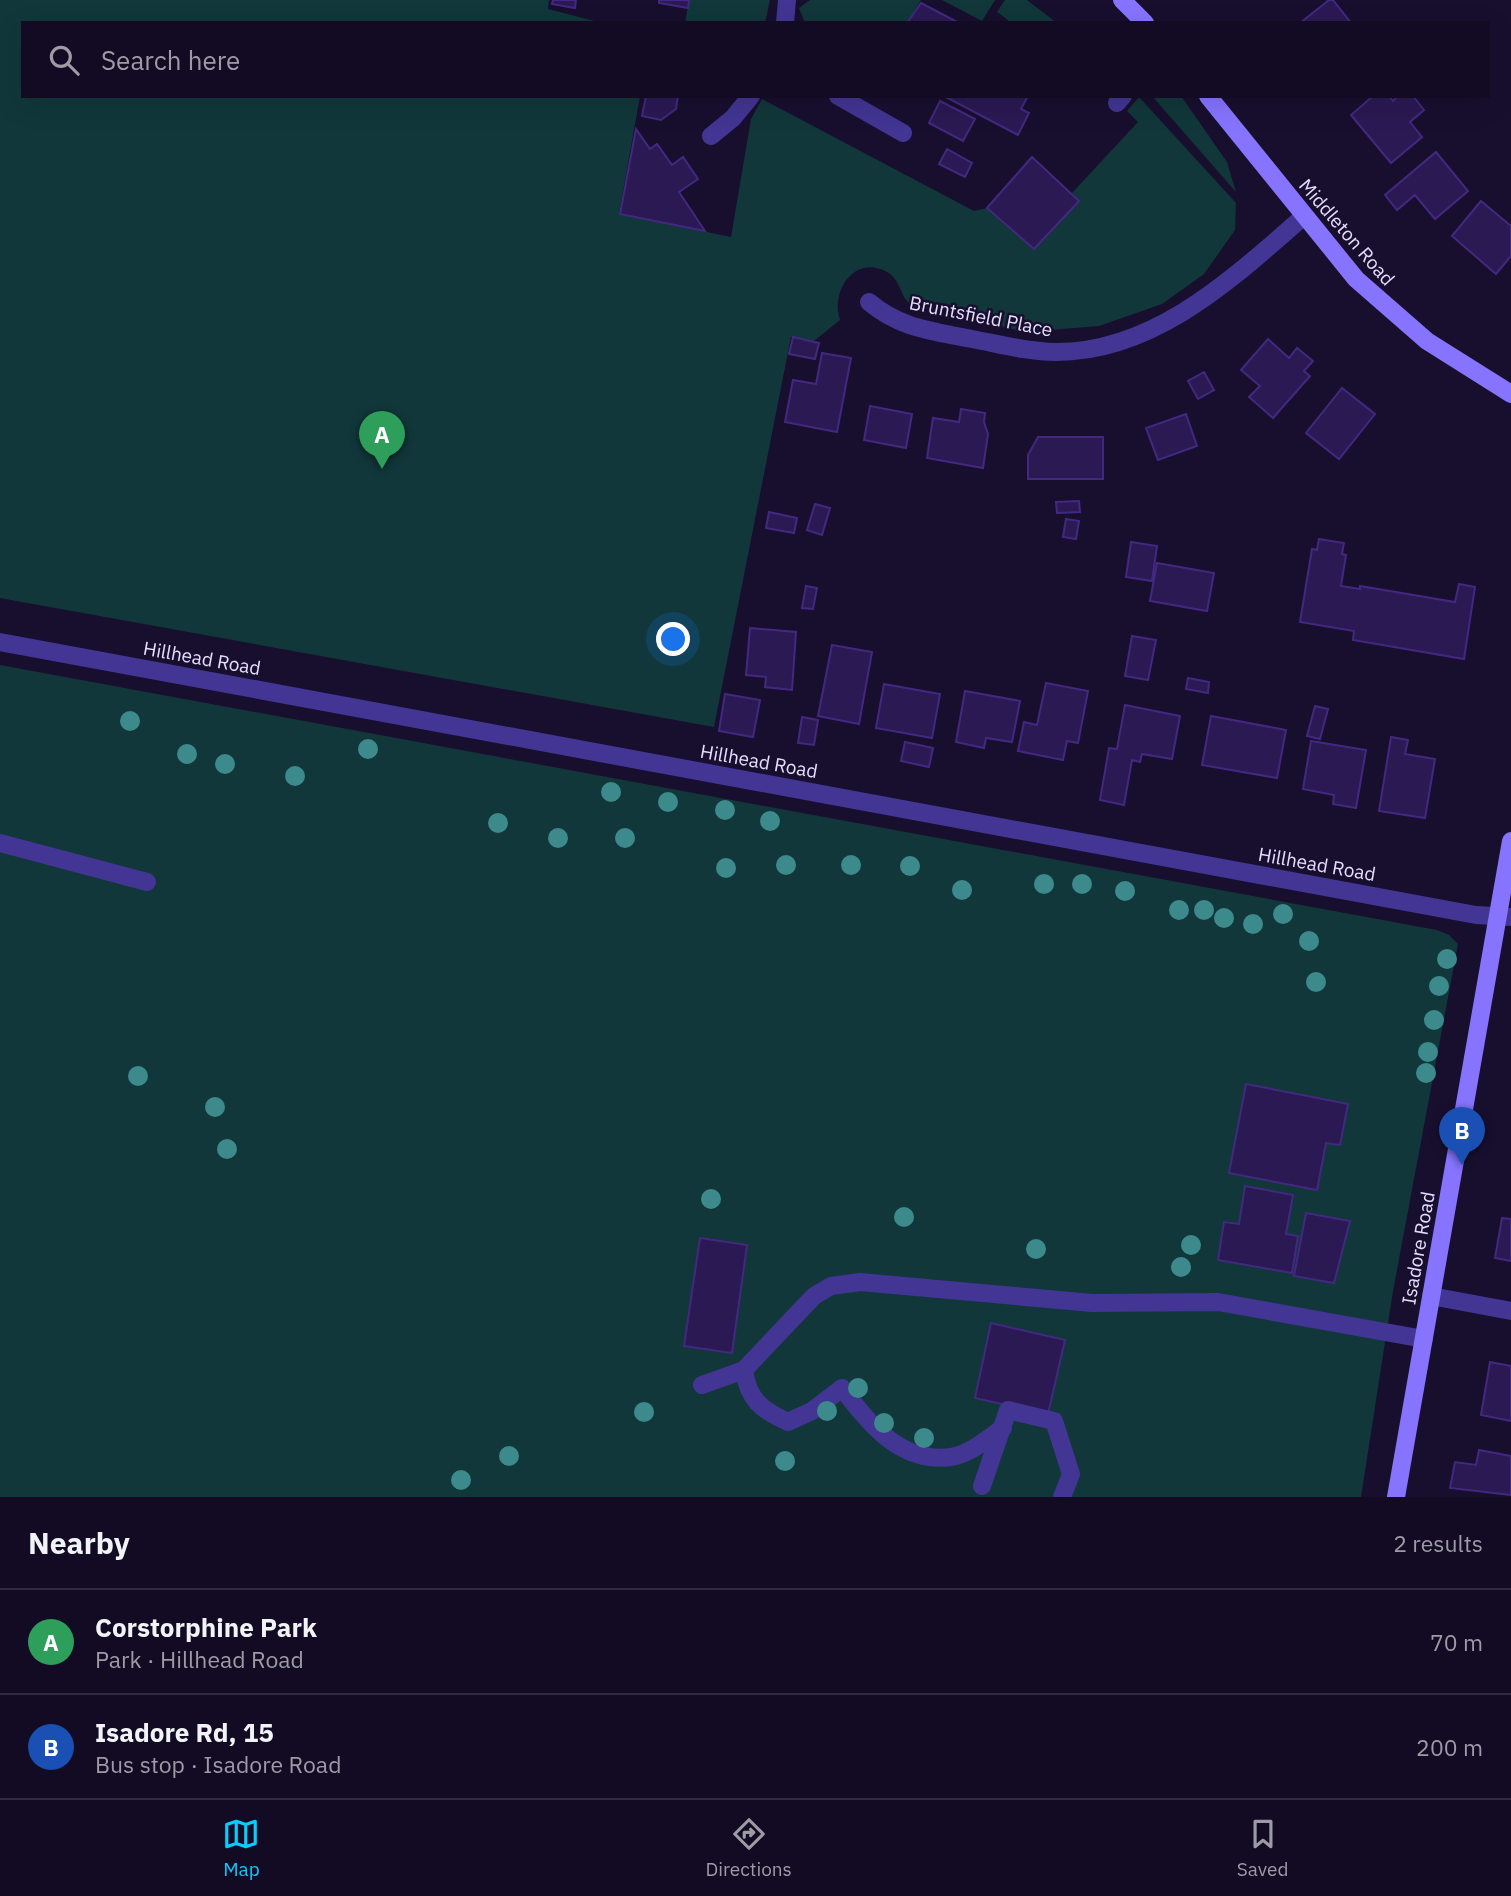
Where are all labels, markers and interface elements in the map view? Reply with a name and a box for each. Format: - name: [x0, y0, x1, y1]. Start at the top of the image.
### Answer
- search box: [21, 21, 1490, 98]
- icon: search: [45, 41, 83, 79]
- text: Search here: [101, 43, 240, 77]
- street label: Middleton Road: [1294, 174, 1400, 290]
- street label: Bruntsfield Place: [907, 290, 1055, 342]
- pin: A: [359, 411, 405, 469]
- your location: [656, 622, 690, 656]
- street label: Hillhead Road: [141, 636, 263, 680]
- street label: Hillhead Road: [698, 739, 820, 783]
- street label: Hillhead Road: [1256, 842, 1378, 886]
- pin: B: [1439, 1107, 1485, 1165]
- street label: Isadore Road: [1396, 1190, 1440, 1306]
- text: Nearby: [28, 1523, 130, 1562]
- text: 2 results: [1393, 1528, 1483, 1558]
- text: Corstorphine Park: [95, 1610, 317, 1644]
- text: A: [43, 1627, 59, 1657]
- text: 70 m: [1430, 1627, 1483, 1657]
- text: Park · Hillhead Road: [95, 1644, 304, 1674]
- text: Isadore Rd, 15: [95, 1715, 274, 1749]
- text: B: [43, 1732, 59, 1762]
- text: 200 m: [1416, 1732, 1483, 1762]
- text: Bus stop · Isadore Road: [95, 1749, 341, 1779]
- tab: Map: [222, 1815, 260, 1881]
- tab: Directions: [705, 1815, 792, 1881]
- tab: Saved: [1237, 1815, 1289, 1881]

